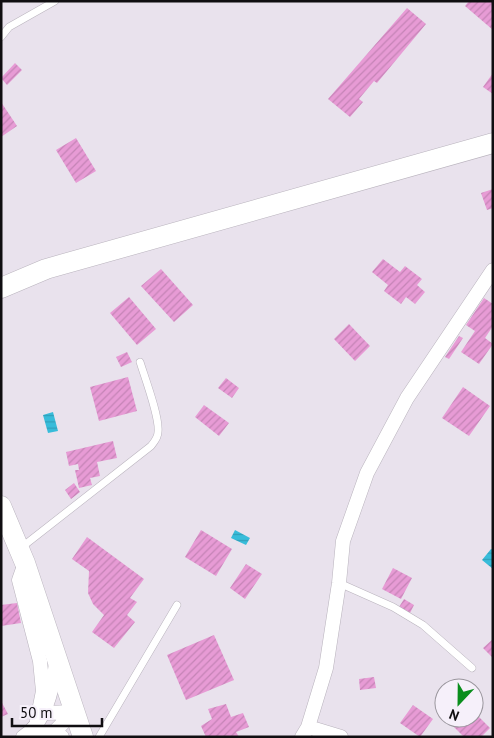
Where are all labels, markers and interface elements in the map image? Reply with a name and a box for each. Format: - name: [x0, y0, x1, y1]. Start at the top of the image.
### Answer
- north arrow: [434, 678, 484, 728]
- scale bar: [12, 696, 102, 728]
- text: 50 m: [20, 703, 53, 722]
- text: N: [446, 705, 462, 725]

